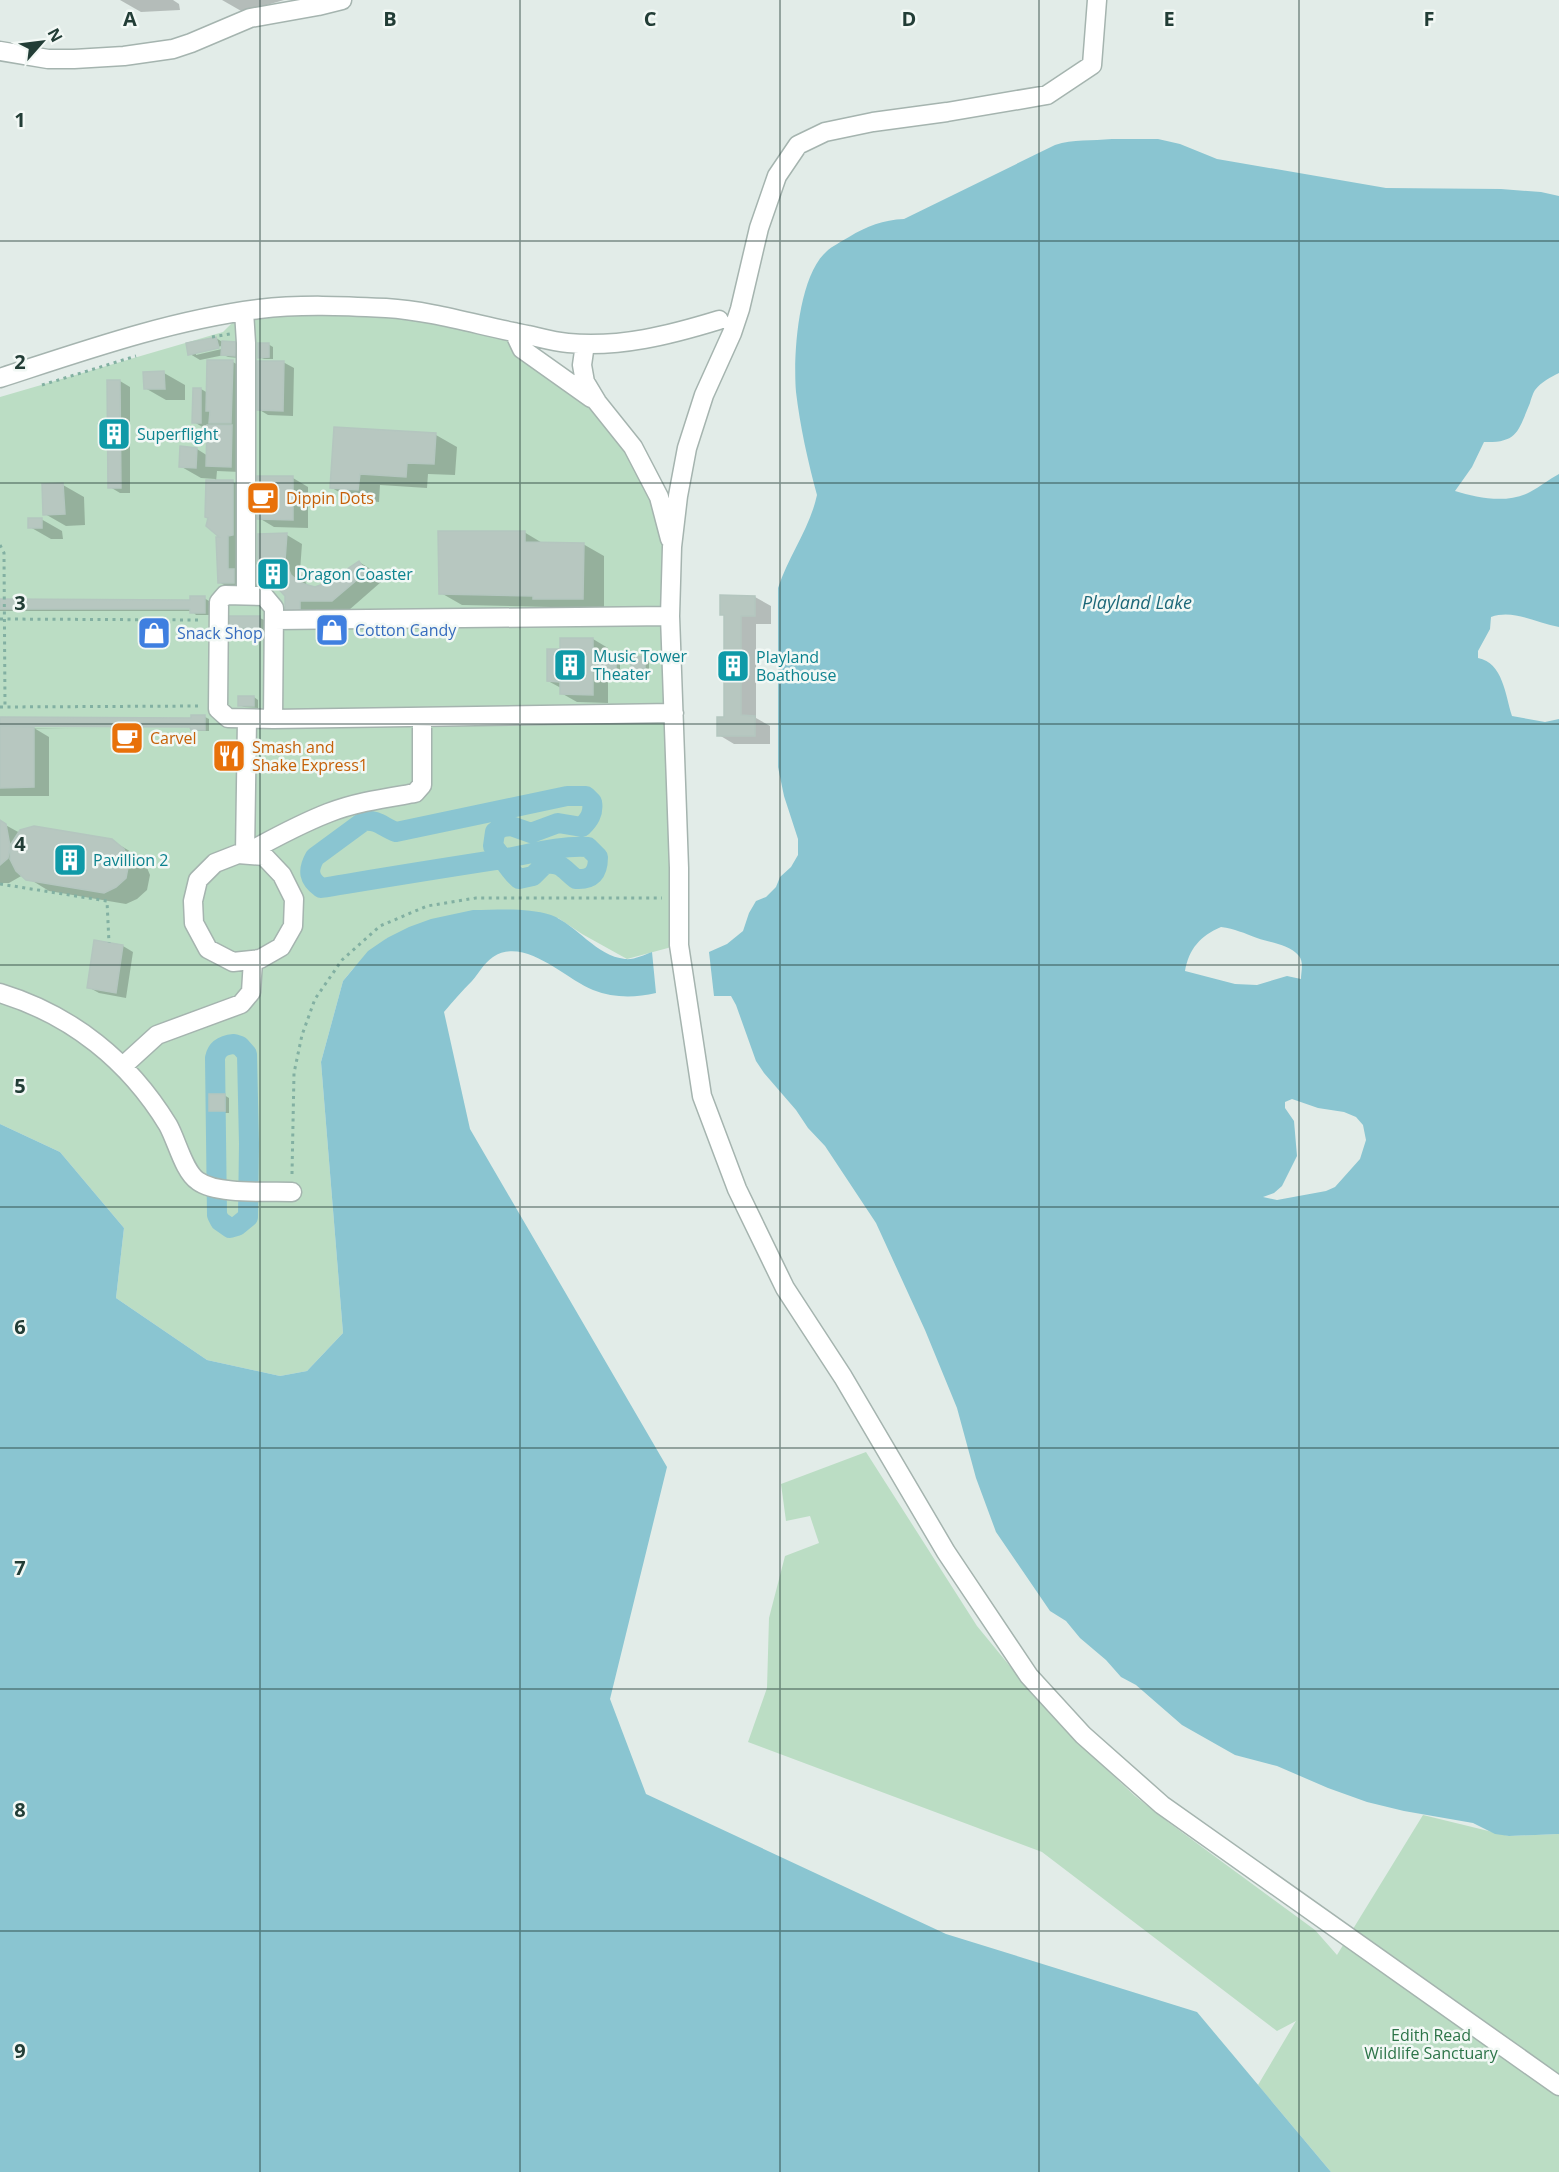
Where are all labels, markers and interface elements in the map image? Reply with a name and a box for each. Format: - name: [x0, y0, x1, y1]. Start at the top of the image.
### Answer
- text: A: [123, 5, 137, 32]
- text: B: [383, 5, 397, 32]
- text: C: [644, 5, 657, 32]
- text: D: [902, 5, 916, 32]
- text: E: [1163, 5, 1175, 32]
- text: F: [1424, 5, 1434, 32]
- north arrow: [12, 12, 72, 72]
- text: N: [42, 24, 68, 46]
- text: 1: [14, 106, 26, 133]
- text: 2: [14, 348, 26, 375]
- building icon: Superflight: [96, 416, 132, 452]
- place label: Superflight: [137, 423, 219, 445]
- cafe icon: Dippin Dots: [245, 480, 281, 516]
- place label: Dippin Dots: [286, 487, 374, 509]
- building icon: Dragon Coaster: [255, 556, 291, 592]
- place label: Dragon Coaster: [296, 563, 413, 585]
- text: 3: [14, 589, 26, 616]
- water label: Playland Lake: [1082, 590, 1192, 614]
- shop icon: Cotton Candy: [314, 612, 350, 648]
- shop icon: Snack Shop: [136, 615, 172, 651]
- place label: Cotton Candy: [355, 619, 457, 641]
- place label: Snack Shop: [177, 622, 263, 644]
- place label: Music Tower Theater: [593, 645, 688, 685]
- place label: Playland Boathouse: [756, 646, 836, 686]
- building icon: Music Tower Theater: [552, 647, 588, 683]
- building icon: Playland Boathouse: [715, 648, 751, 684]
- cafe icon: Carvel: [109, 720, 145, 756]
- place label: Carvel: [150, 727, 197, 749]
- place label: Smash and Shake Express1: [252, 736, 368, 776]
- restaurant icon: Smash and Shake Express1: [211, 738, 247, 774]
- text: 4: [14, 830, 26, 857]
- building icon: Pavillion 2: [52, 842, 88, 878]
- place label: Pavillion 2: [93, 849, 168, 871]
- text: 5: [14, 1072, 26, 1099]
- text: 6: [14, 1313, 26, 1340]
- text: 7: [14, 1554, 26, 1581]
- text: 8: [14, 1796, 26, 1823]
- park label: Edith Read Wildlife Sanctuary: [1364, 2024, 1499, 2064]
- text: 9: [14, 2037, 26, 2064]

